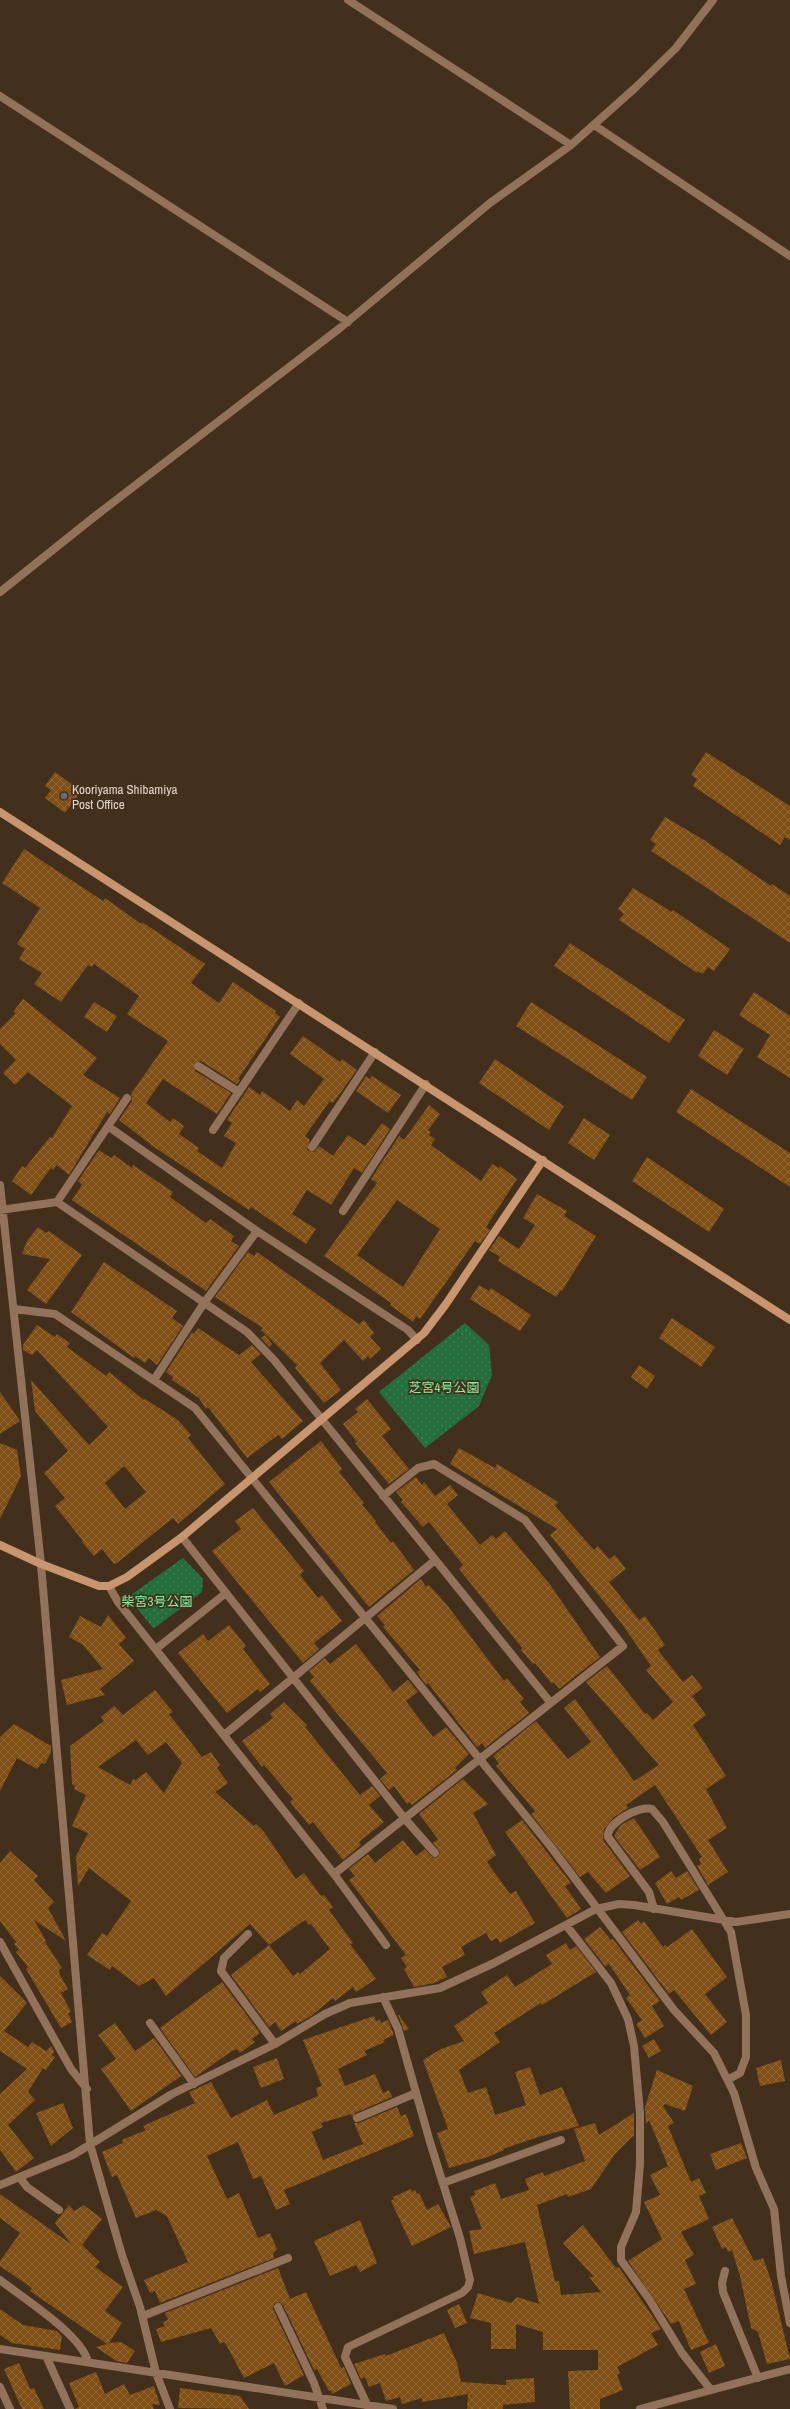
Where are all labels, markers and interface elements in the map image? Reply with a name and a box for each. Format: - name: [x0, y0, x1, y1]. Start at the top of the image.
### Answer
- place label: Kooriyama Shibamiya Post Office: [72, 781, 178, 813]
- marker: Kooriyama Shibamiya Post Office: [59, 791, 69, 801]
- park label: 芝宮4号公園: [409, 1379, 479, 1396]
- park label: 柴宮3号公園: [122, 1593, 192, 1610]

